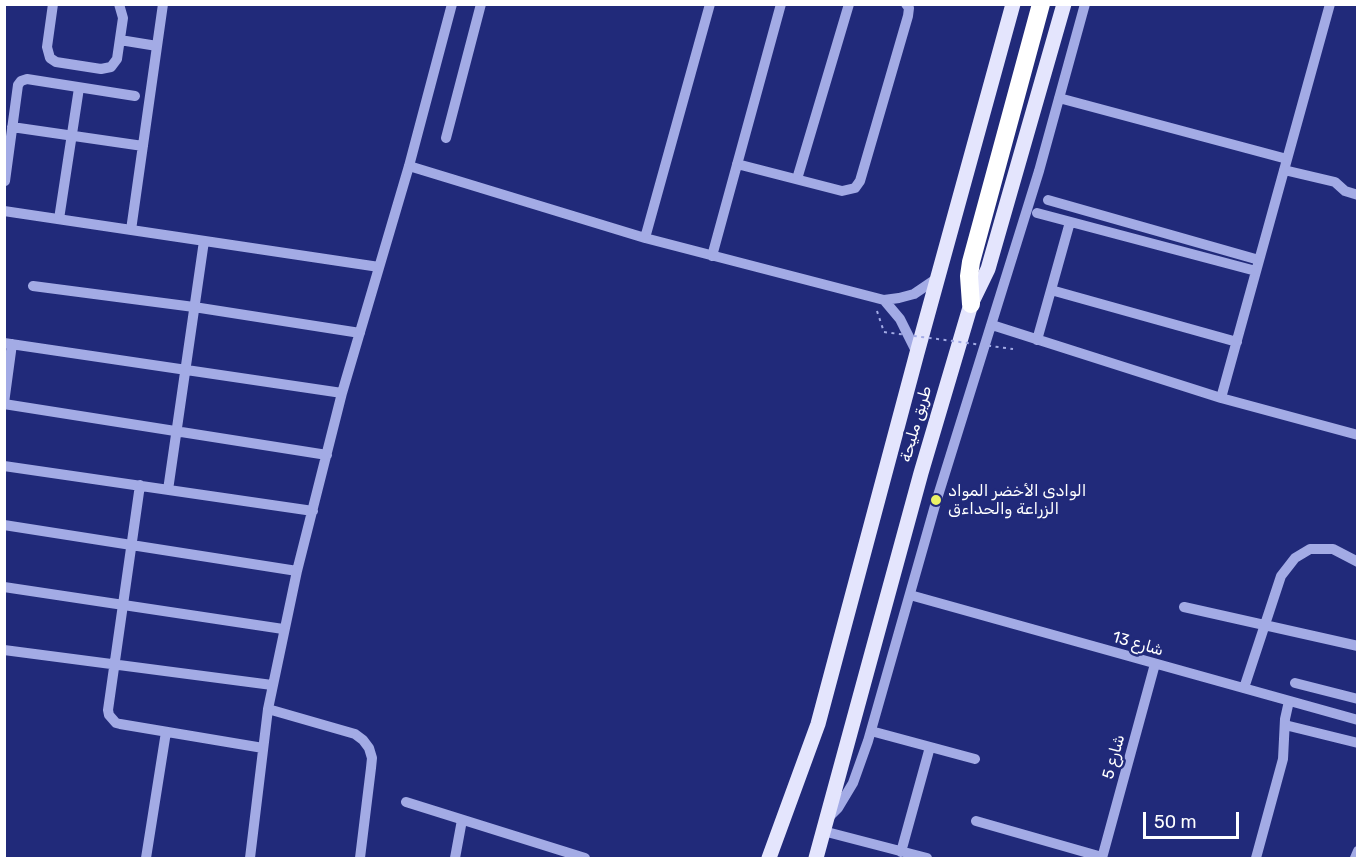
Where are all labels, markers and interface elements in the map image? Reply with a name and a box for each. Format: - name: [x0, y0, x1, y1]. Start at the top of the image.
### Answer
- street label: طريق مليحة: [896, 384, 936, 464]
- place label: الوادى الأخضر المواد الزراعة والحداءق: [948, 481, 1086, 519]
- marker: الوادى الأخضر المواد الزراعة والحداءق: [929, 493, 943, 507]
- street label: شارع 13: [1110, 628, 1166, 660]
- street label: شارع 5: [1099, 733, 1129, 781]
- scale bar: [1146, 800, 1242, 838]
- text: 50 m: [1154, 811, 1197, 833]

